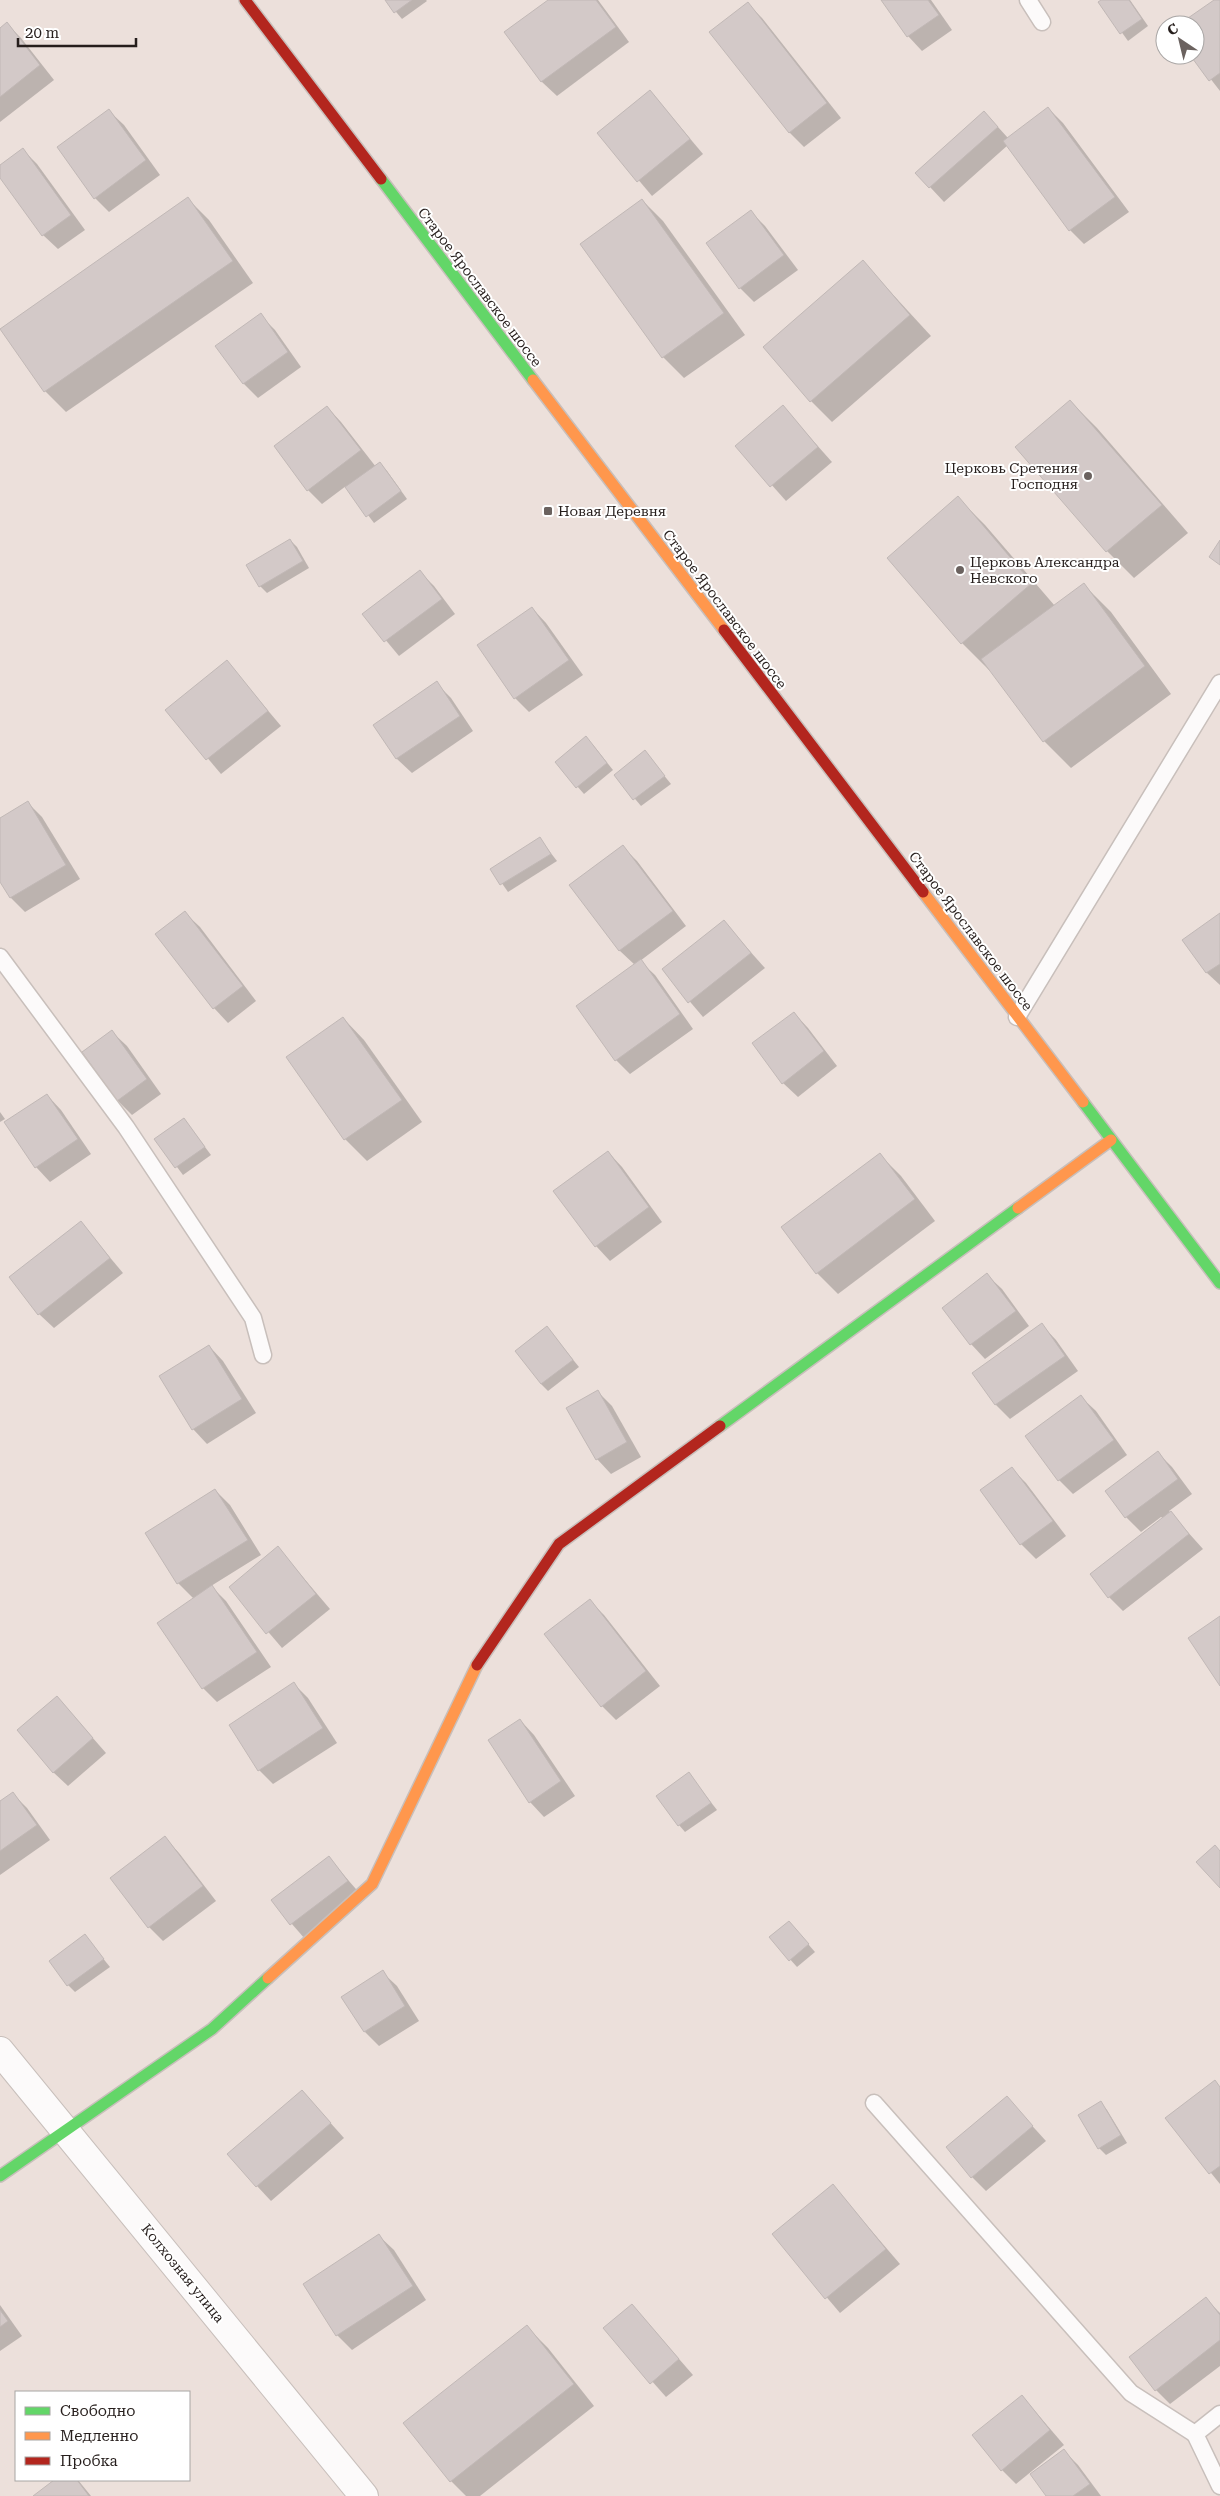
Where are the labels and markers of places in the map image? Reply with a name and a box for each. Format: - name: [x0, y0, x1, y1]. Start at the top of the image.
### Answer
- place label: Церковь Сретения Господня: [945, 460, 1078, 492]
- marker: Церковь Сретения Господня: [1082, 470, 1094, 482]
- place label: Новая Деревня: [558, 503, 666, 519]
- marker: Новая Деревня: [542, 505, 554, 517]
- place label: Церковь Александра Невского: [970, 554, 1120, 586]
- marker: Церковь Александра Невского: [954, 564, 966, 576]

